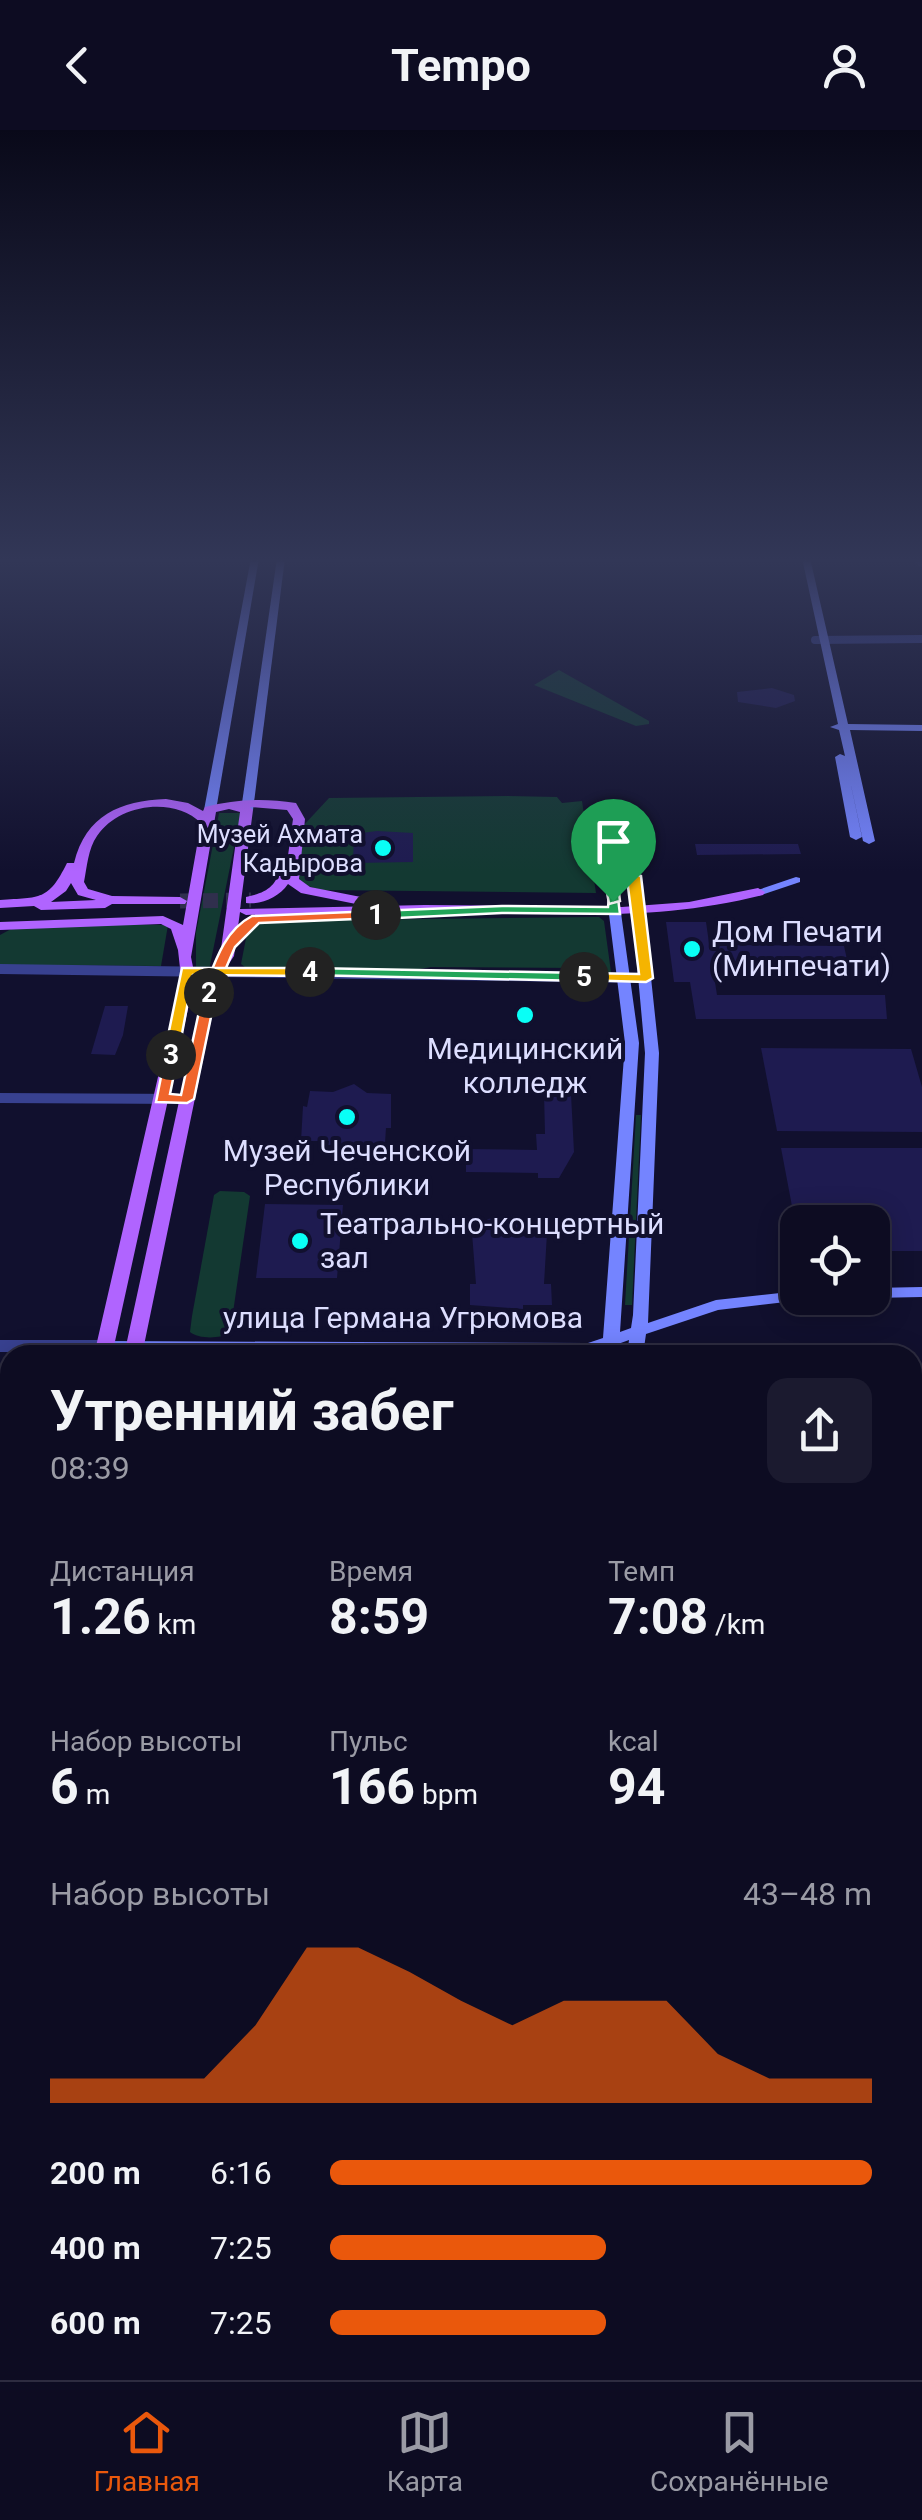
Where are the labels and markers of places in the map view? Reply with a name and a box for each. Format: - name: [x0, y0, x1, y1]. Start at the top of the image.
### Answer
- pin: [571, 799, 656, 902]
- place label: Музей Ахмата Кадырова: [197, 820, 363, 878]
- marker: Музей Ахмата Кадырова: [372, 837, 394, 859]
- pin: 1: [351, 890, 401, 940]
- place label: Дом Печати (Минпечати): [712, 914, 891, 983]
- marker: Дом Печати (Минпечати): [681, 938, 703, 960]
- pin: 4: [285, 947, 335, 997]
- pin: 5: [559, 952, 609, 1002]
- pin: 2: [184, 968, 234, 1018]
- marker: Медицинский колледж: [514, 1004, 536, 1026]
- pin: 3: [146, 1030, 196, 1080]
- place label: Медицинский колледж: [427, 1031, 623, 1100]
- marker: Музей Чеченской Республики: [336, 1106, 358, 1128]
- place label: Музей Чеченской Республики: [223, 1133, 471, 1202]
- place label: Театрально-концертный зал: [320, 1206, 664, 1275]
- marker: Театрально-концертный зал: [289, 1230, 311, 1252]

